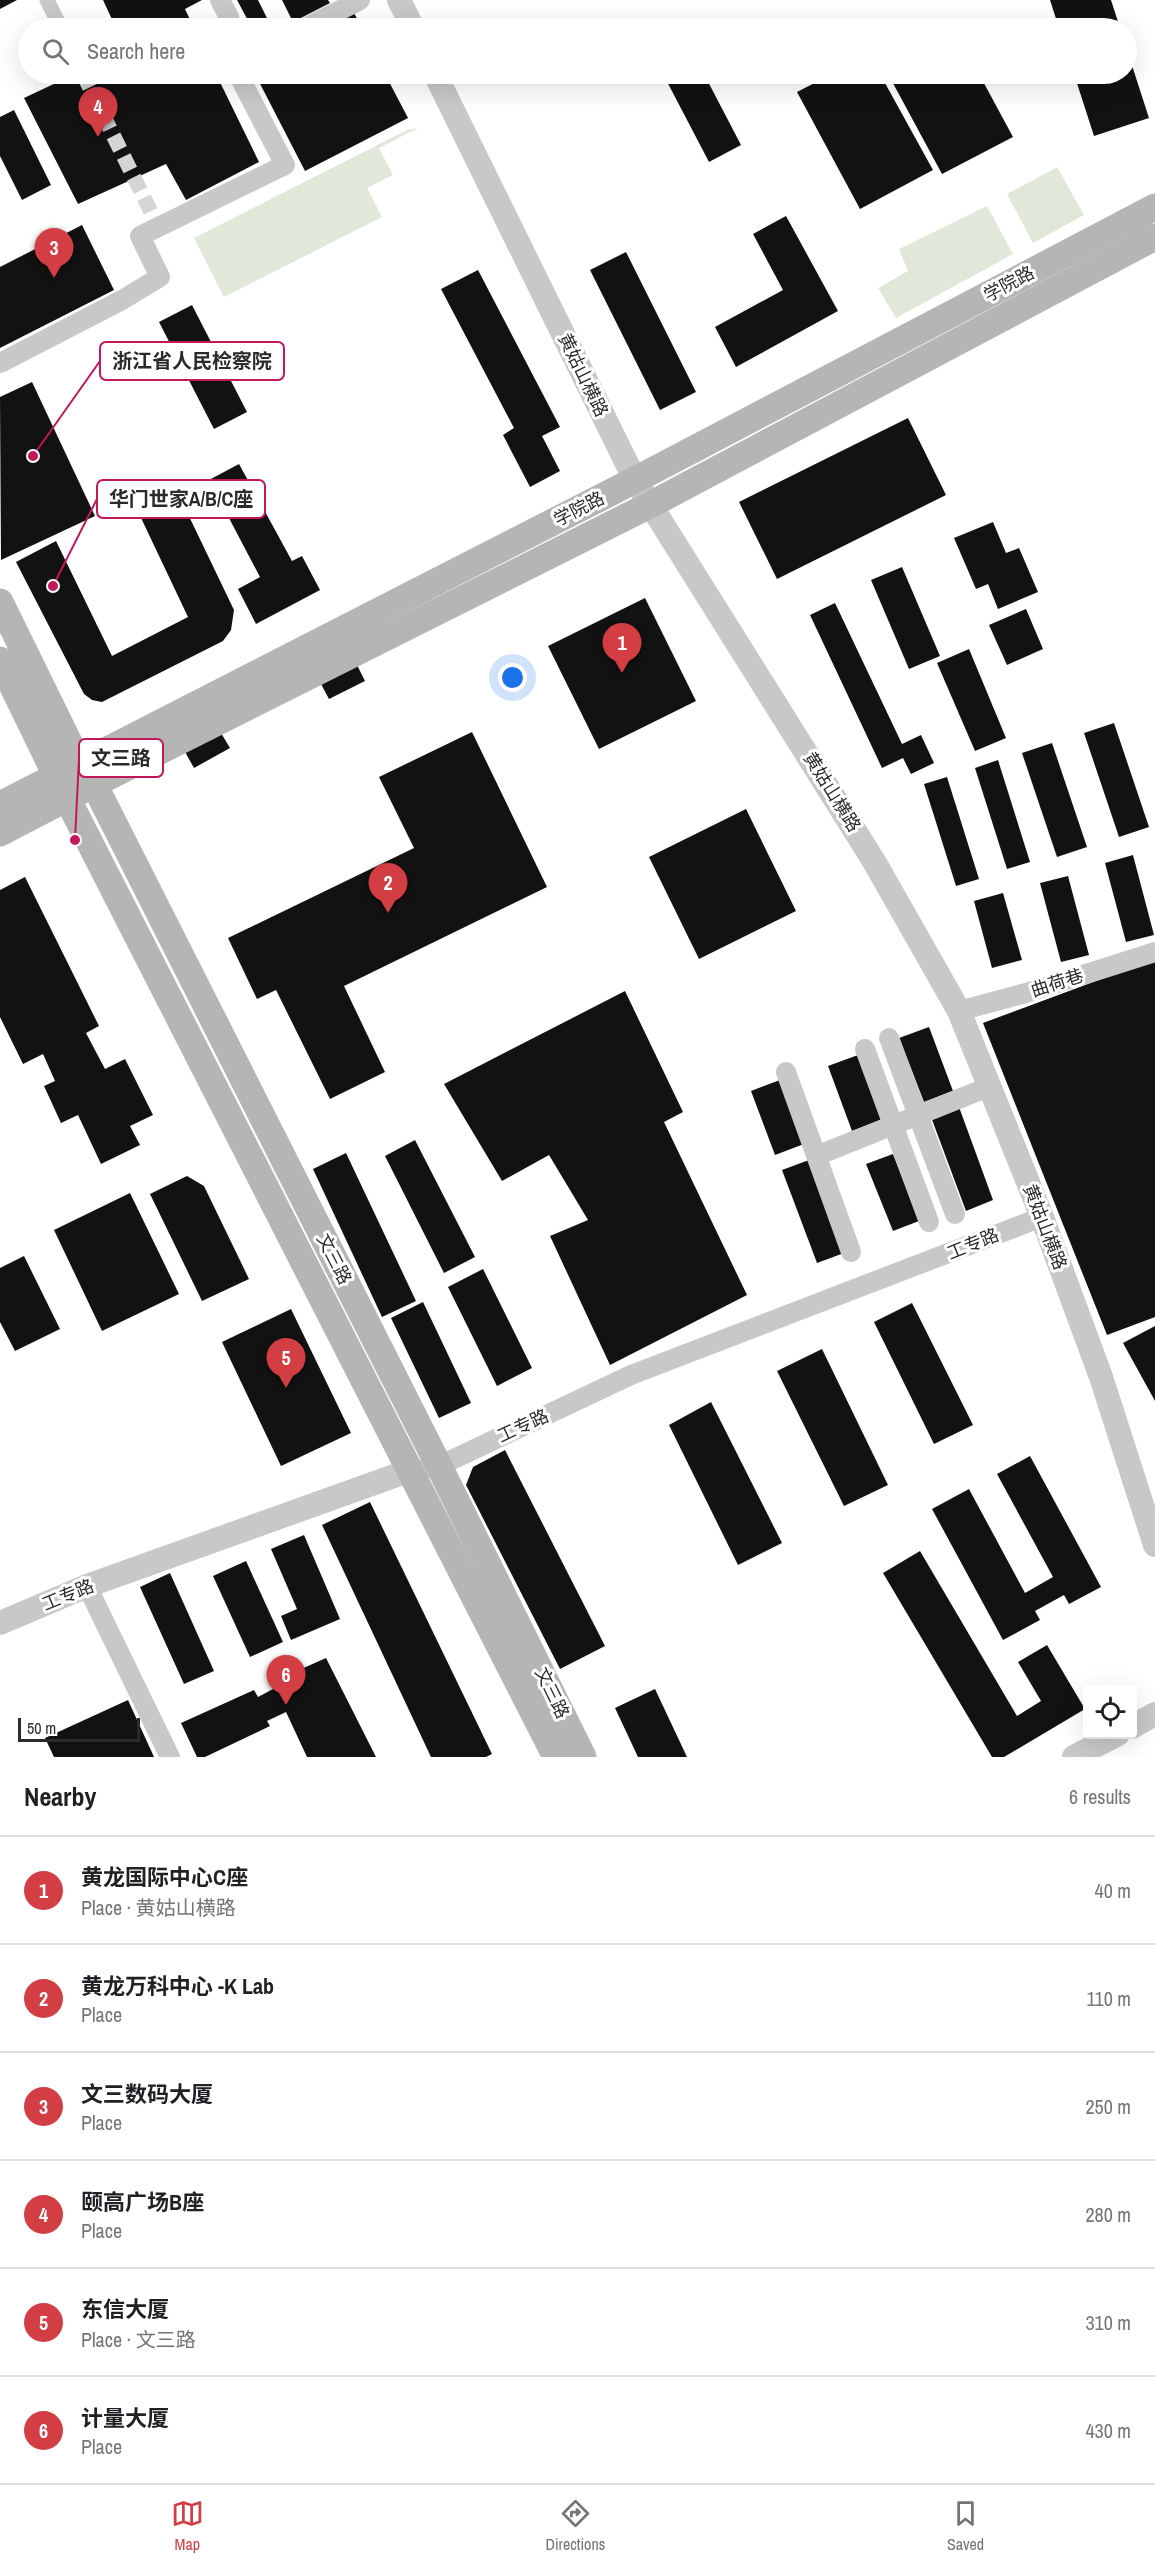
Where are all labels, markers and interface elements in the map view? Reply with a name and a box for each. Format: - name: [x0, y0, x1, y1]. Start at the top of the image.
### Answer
- search box: [18, 18, 1137, 84]
- icon: search: [39, 35, 72, 68]
- text: Search here: [87, 36, 185, 66]
- pin: 4: [78, 88, 118, 137]
- pin: 3: [34, 228, 74, 278]
- street label: 学院路: [979, 260, 1038, 307]
- street label: 黄姑山横路: [552, 329, 614, 421]
- callout: 浙江省人民检察院: [100, 342, 284, 380]
- text: 浙江省人民检察院: [112, 347, 272, 374]
- callout: 华门世家A/B/C座: [97, 480, 265, 518]
- text: 华门世家A/B/C座: [109, 485, 253, 512]
- street label: 学院路: [549, 485, 609, 532]
- pin: 1: [602, 624, 642, 673]
- your location: [498, 663, 527, 692]
- callout: 文三路: [79, 739, 163, 777]
- text: 文三路: [91, 744, 151, 771]
- street label: 黄姑山横路: [798, 747, 867, 837]
- pin: 2: [368, 864, 408, 913]
- street label: 曲荷巷: [1027, 962, 1086, 1003]
- street label: 黄姑山横路: [1018, 1180, 1073, 1273]
- street label: 工专路: [943, 1222, 1003, 1265]
- street label: 文三路: [311, 1229, 358, 1289]
- pin: 5: [266, 1338, 306, 1388]
- street label: 工专路: [493, 1403, 553, 1448]
- street label: 工专路: [38, 1573, 98, 1616]
- pin: 6: [266, 1656, 306, 1705]
- street label: 文三路: [529, 1663, 576, 1723]
- map controls: [1083, 1685, 1137, 1739]
- button: locate: [1083, 1685, 1137, 1739]
- scale bar: [18, 1715, 140, 1742]
- text: 50 m: [27, 1717, 56, 1739]
- text: Nearby: [24, 1779, 96, 1814]
- text: 6 results: [1069, 1783, 1131, 1810]
- text: 黄龙国际中心C座: [81, 1862, 248, 1892]
- text: 1: [39, 1877, 48, 1904]
- text: 40 m: [1095, 1877, 1131, 1904]
- text: Place · 黄姑山横路: [81, 1894, 236, 1921]
- text: 黄龙万科中心 -K Lab: [81, 1971, 274, 2001]
- text: 2: [39, 1985, 48, 2012]
- text: 110 m: [1087, 1985, 1131, 2012]
- text: Place: [81, 2001, 122, 2028]
- text: 文三数码大厦: [81, 2079, 213, 2109]
- text: 3: [39, 2093, 48, 2120]
- text: 250 m: [1085, 2093, 1131, 2120]
- text: Place: [81, 2109, 122, 2136]
- text: 颐高广场B座: [81, 2187, 204, 2217]
- text: 4: [39, 2201, 48, 2228]
- text: 280 m: [1085, 2201, 1131, 2228]
- text: Place: [81, 2217, 122, 2244]
- text: 东信大厦: [81, 2294, 169, 2324]
- text: 5: [39, 2309, 48, 2336]
- text: 310 m: [1085, 2309, 1131, 2336]
- text: Place · 文三路: [81, 2326, 196, 2353]
- text: 计量大厦: [81, 2403, 169, 2433]
- text: 6: [39, 2417, 48, 2444]
- text: 430 m: [1085, 2417, 1131, 2444]
- text: Place: [81, 2433, 122, 2460]
- tab: Map: [171, 2497, 204, 2555]
- tab: Directions: [545, 2497, 605, 2555]
- tab: Saved: [947, 2497, 984, 2555]

